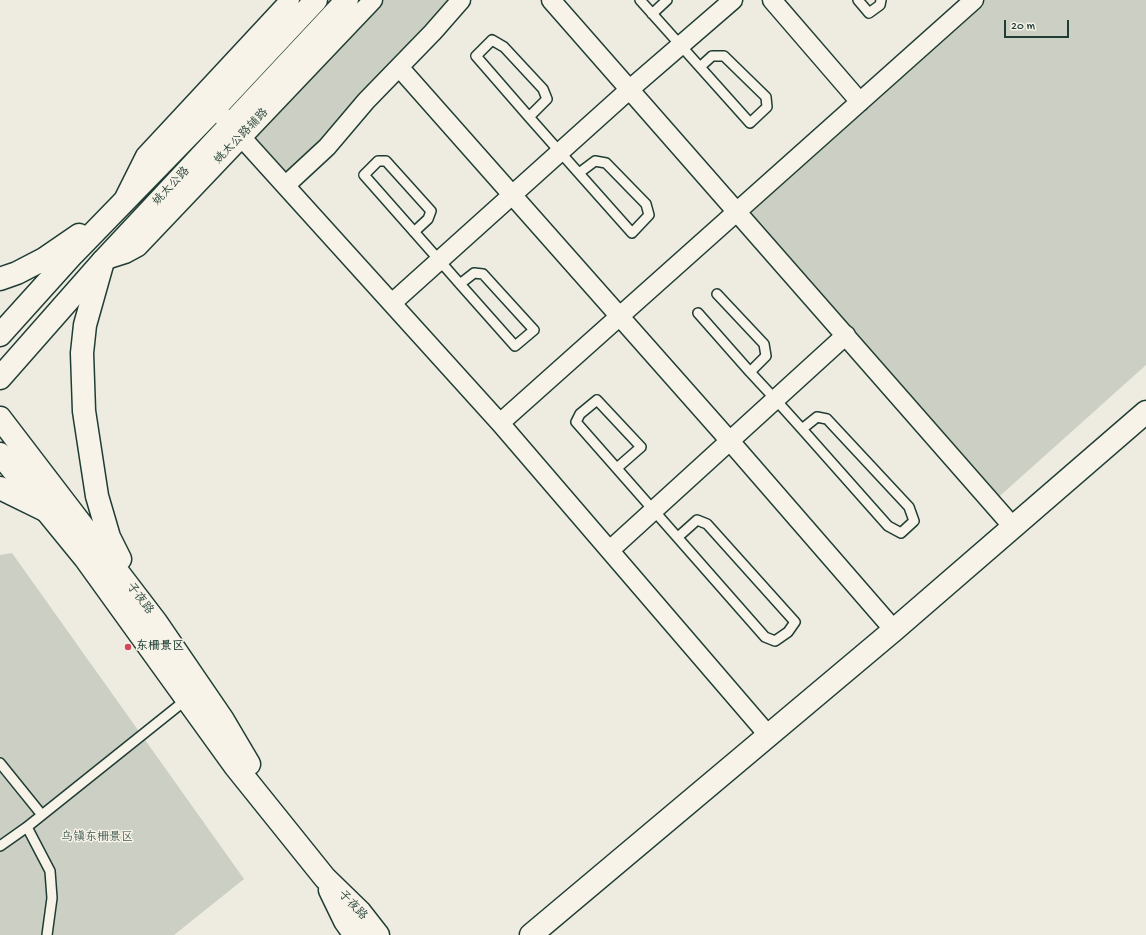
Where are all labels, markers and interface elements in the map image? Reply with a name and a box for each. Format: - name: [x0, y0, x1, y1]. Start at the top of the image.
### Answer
- scale bar: [1006, 12, 1071, 38]
- text: 20 m: [1011, 20, 1035, 34]
- street label: 姚太公路辅路: [212, 106, 272, 168]
- street label: 姚太公路: [150, 165, 194, 209]
- street label: 子夜路: [122, 580, 156, 618]
- place label: 东栅景区: [136, 640, 184, 654]
- marker: 东栅景区: [123, 642, 133, 652]
- park label: 乌镇东栅景区: [61, 831, 133, 845]
- street label: 子夜路: [334, 888, 370, 924]

